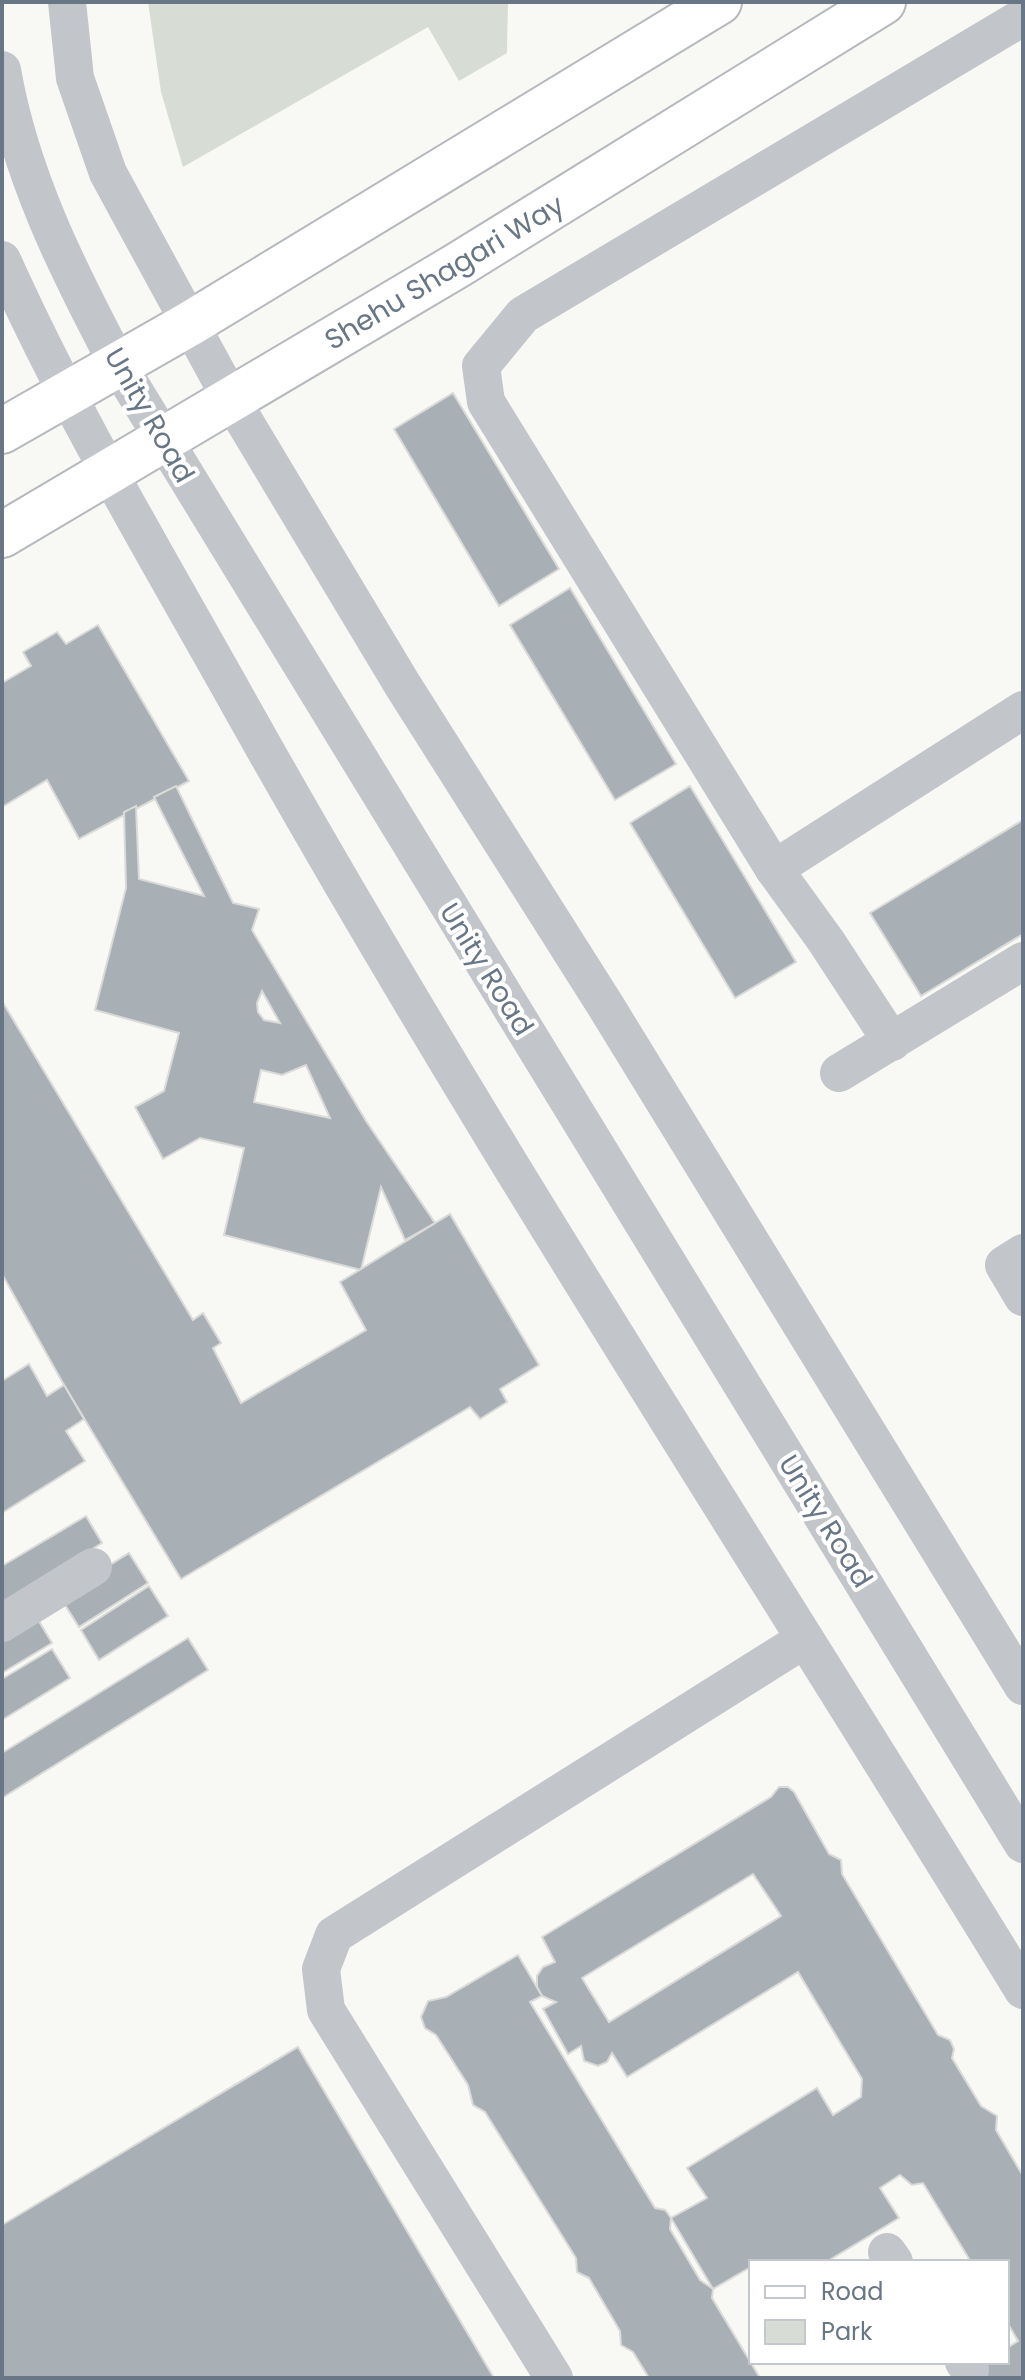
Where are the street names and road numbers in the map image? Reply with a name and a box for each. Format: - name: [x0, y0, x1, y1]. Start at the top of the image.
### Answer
- street label: Shehu Shagari Way: [317, 185, 572, 359]
- street label: Unity Road: [95, 341, 204, 490]
- street label: Unity Road: [430, 895, 543, 1043]
- street label: Unity Road: [769, 1447, 882, 1595]

